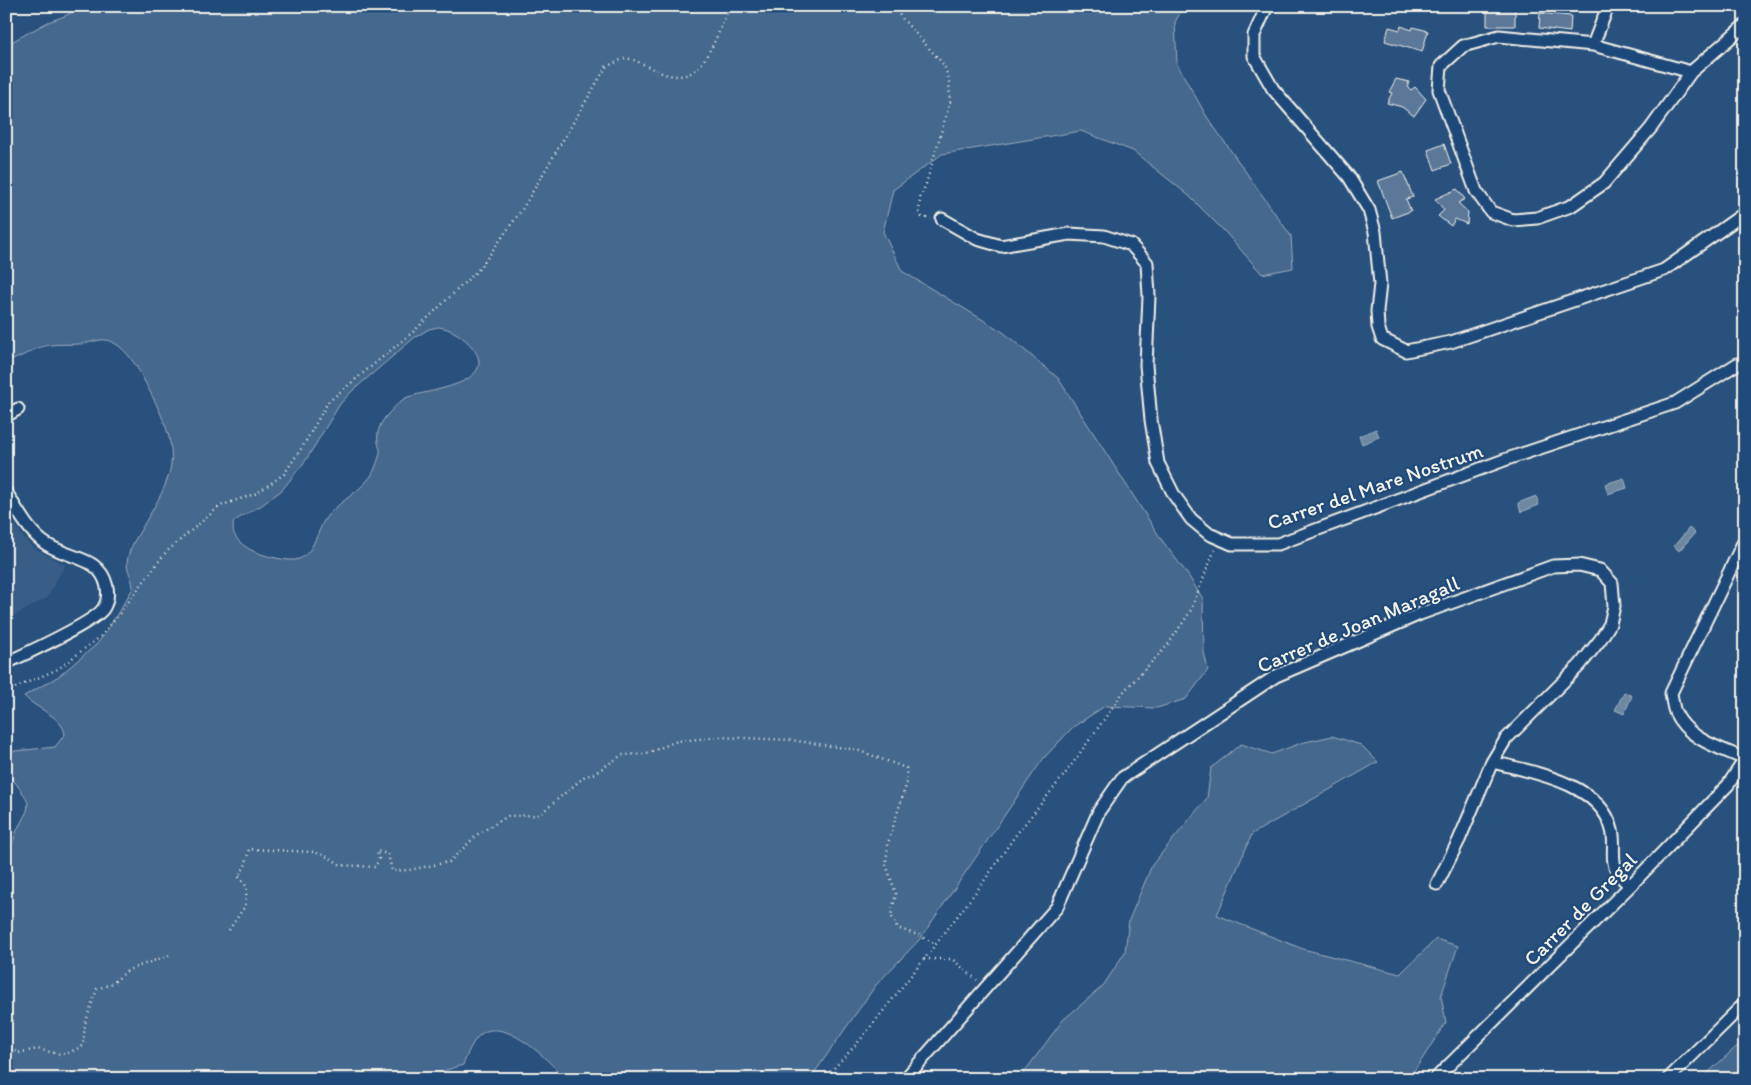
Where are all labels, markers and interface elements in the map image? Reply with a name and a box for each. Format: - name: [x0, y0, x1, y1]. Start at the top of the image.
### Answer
- street label: Carrer del Mare Nostrum: [1264, 437, 1486, 535]
- street label: Carrer de Joan Maragall: [1253, 570, 1463, 678]
- street label: Carrer de Gregal: [1518, 847, 1642, 971]

